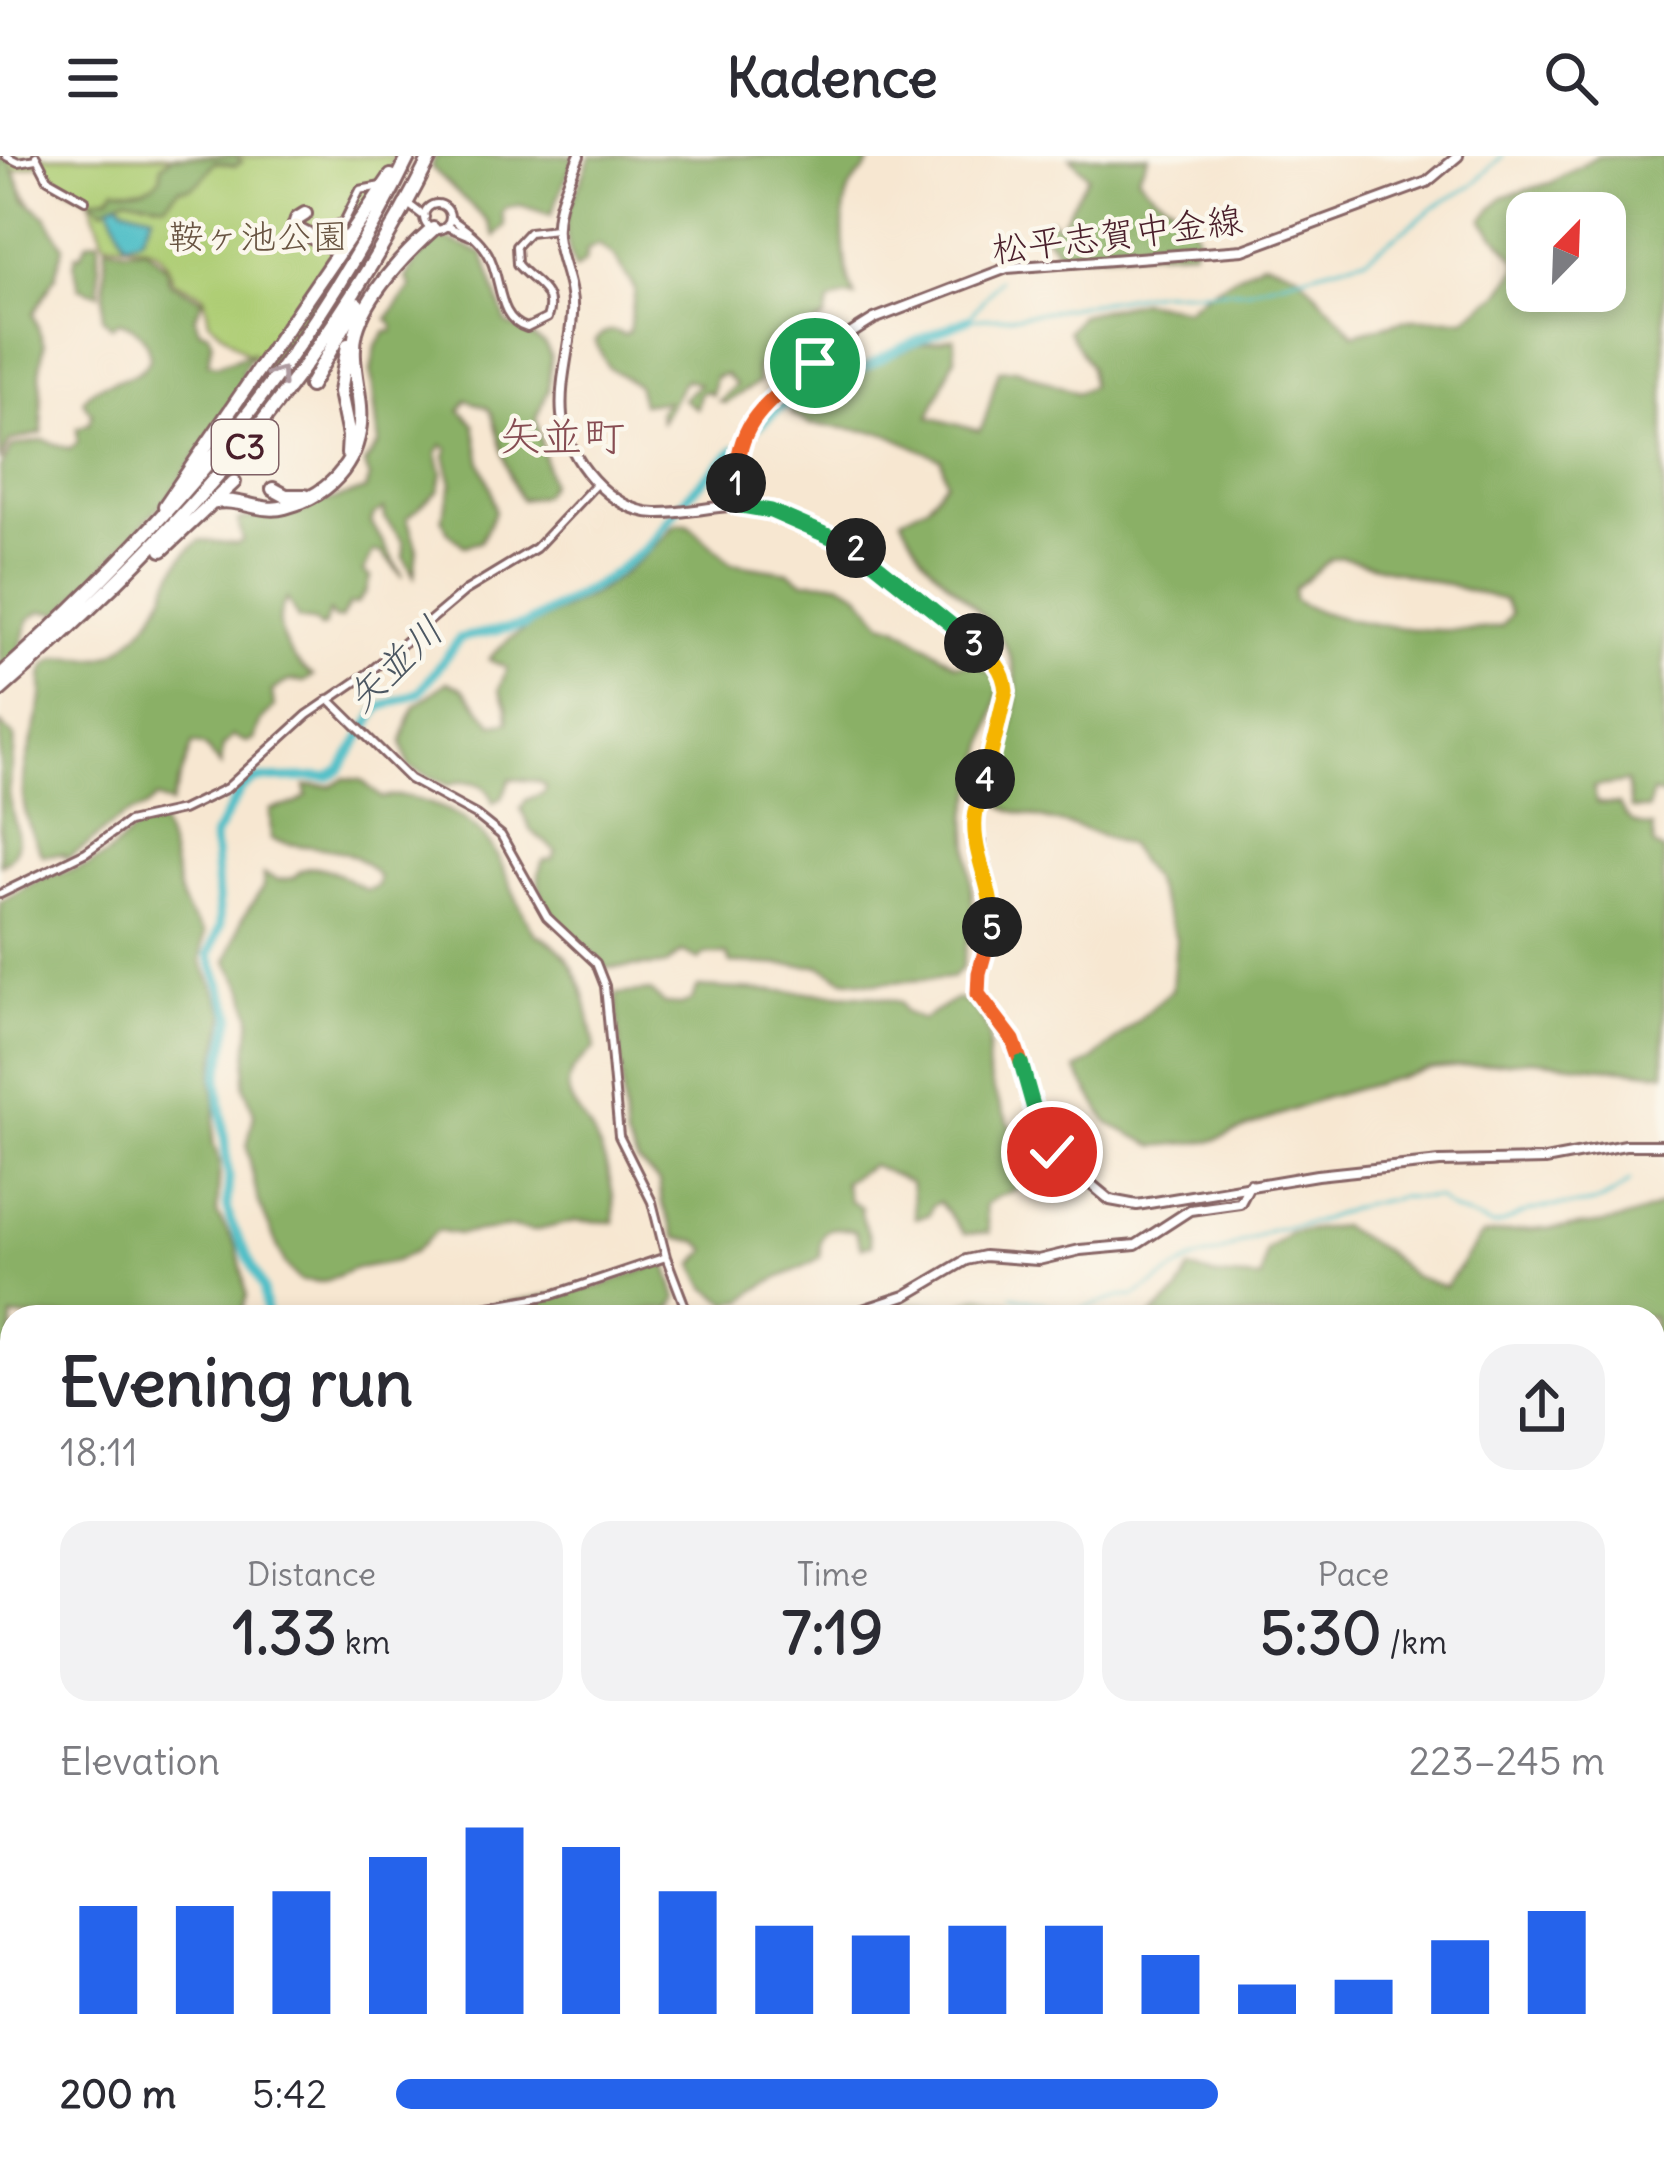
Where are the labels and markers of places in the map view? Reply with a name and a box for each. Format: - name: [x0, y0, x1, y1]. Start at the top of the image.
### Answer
- pin: [764, 312, 866, 414]
- pin: 1: [706, 453, 766, 513]
- pin: 2: [826, 518, 886, 578]
- pin: 3: [944, 613, 1004, 673]
- pin: 4: [955, 749, 1015, 809]
- pin: 5: [962, 897, 1022, 957]
- pin: [1001, 1101, 1103, 1203]

